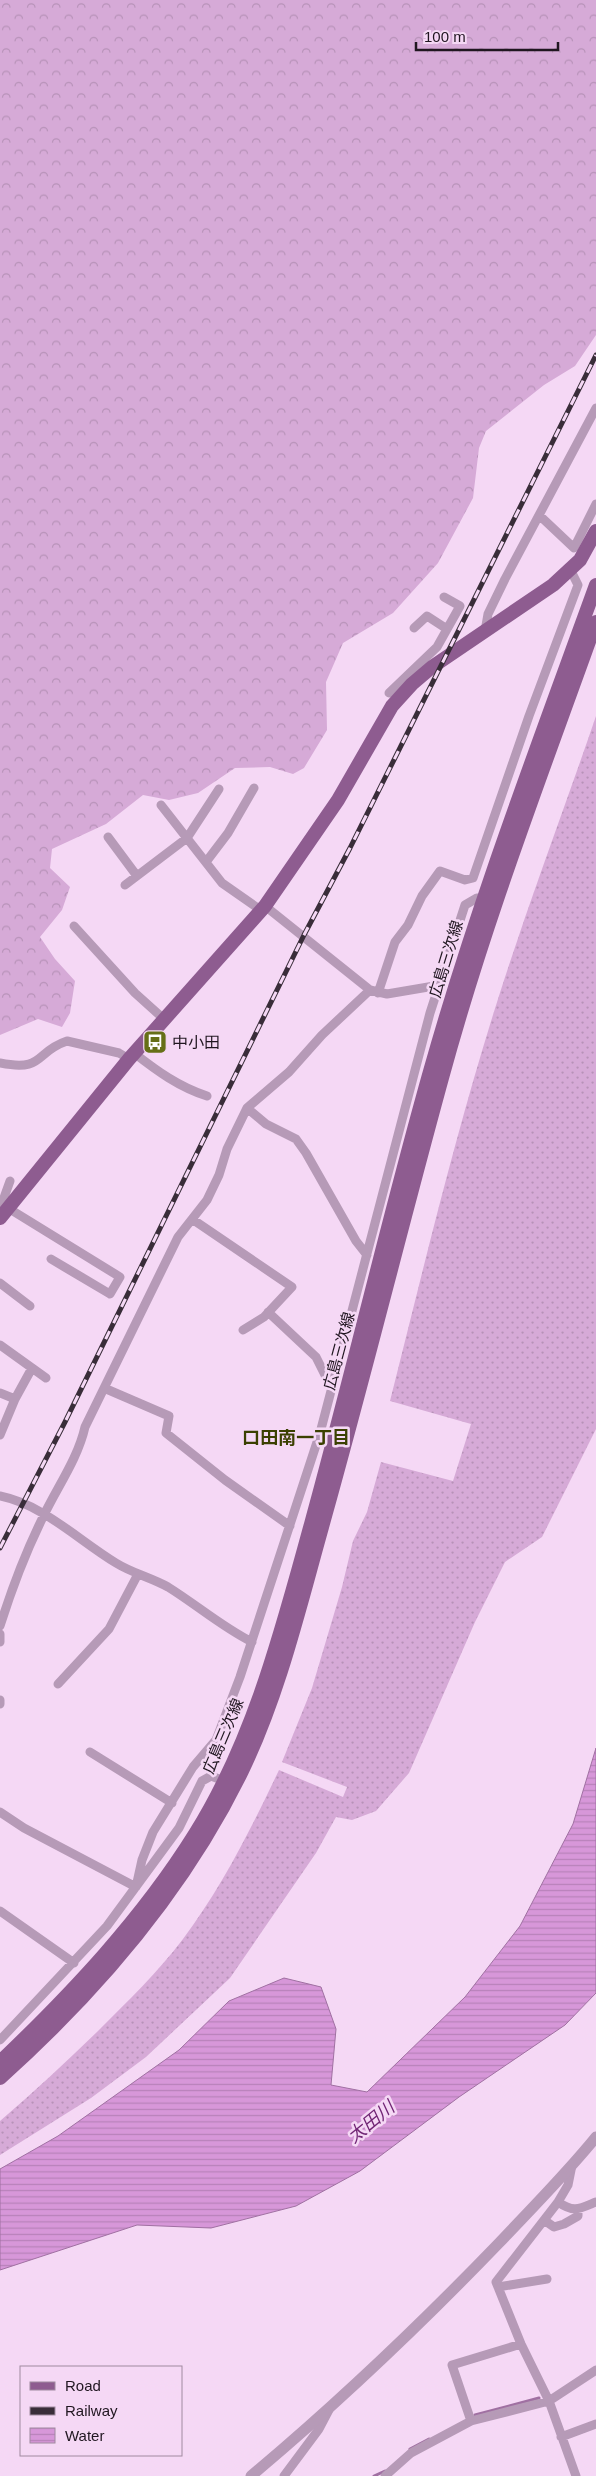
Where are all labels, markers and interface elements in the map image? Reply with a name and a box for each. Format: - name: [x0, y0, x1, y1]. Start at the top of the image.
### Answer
- scale bar: [416, 20, 558, 52]
- text: 100 m: [424, 28, 466, 45]
- street label: 広島三次線: [426, 918, 466, 1000]
- bus stop icon: 中小田: [142, 1029, 168, 1055]
- place label: 中小田: [172, 1034, 220, 1051]
- street label: 広島三次線: [320, 1310, 358, 1392]
- district label: 口田南一丁目: [242, 1428, 350, 1448]
- street label: 広島三次線: [200, 1696, 246, 1776]
- water label: 太田川: [344, 2096, 400, 2147]
- legend: [20, 2366, 182, 2456]
- text: Road: [65, 2377, 101, 2394]
- text: Railway: [65, 2402, 118, 2419]
- text: Water: [65, 2427, 104, 2444]

